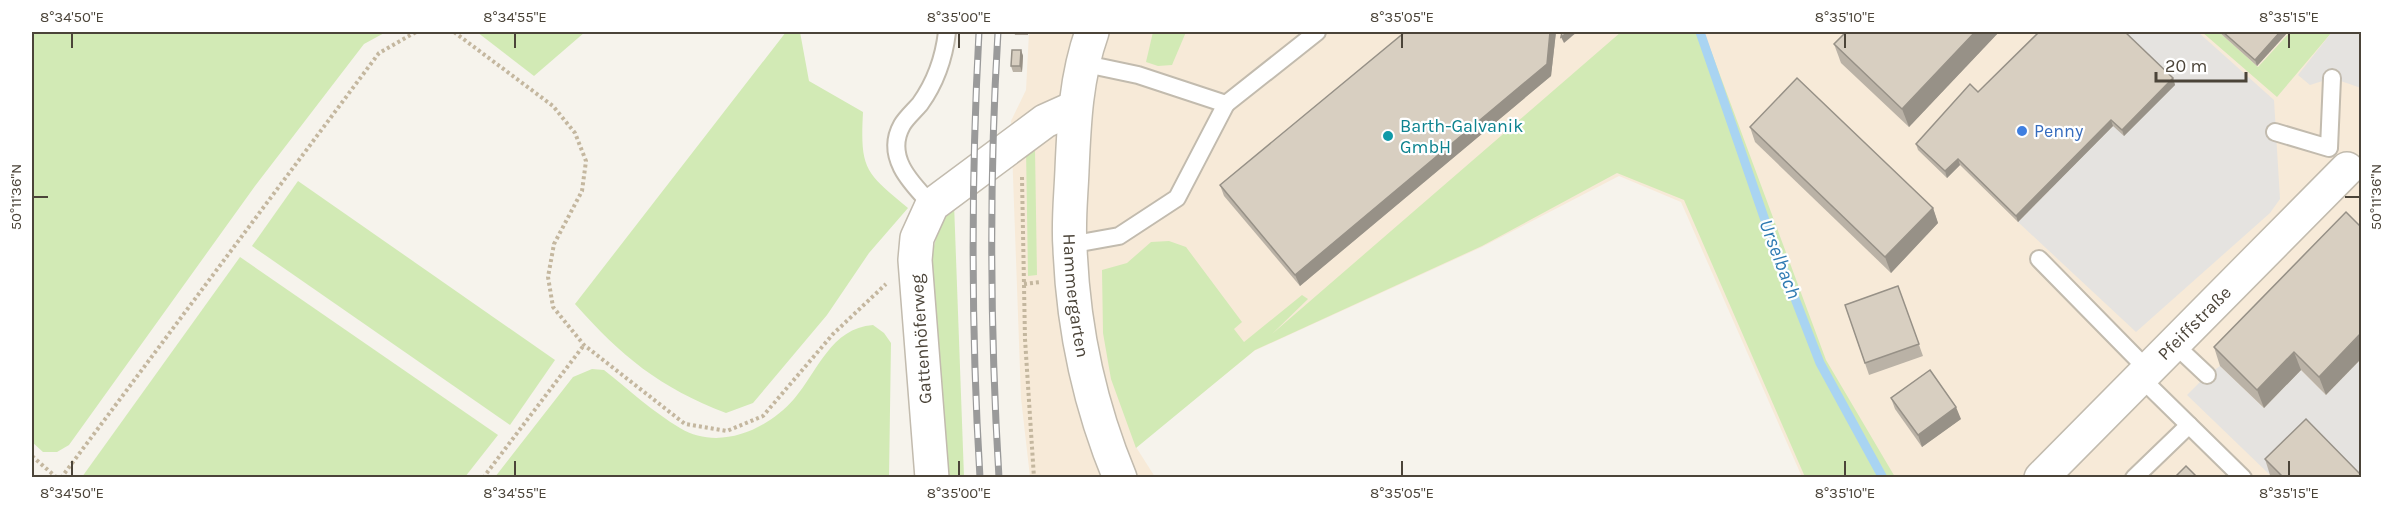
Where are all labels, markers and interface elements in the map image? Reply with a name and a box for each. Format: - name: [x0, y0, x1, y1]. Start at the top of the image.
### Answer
- text: 8°34'50"E: [40, 8, 104, 26]
- text: 8°34'55"E: [483, 8, 547, 26]
- text: 8°35'00"E: [927, 8, 991, 26]
- text: 8°35'05"E: [1370, 8, 1434, 26]
- text: 8°35'10"E: [1815, 8, 1875, 26]
- text: 8°35'15"E: [2259, 8, 2319, 26]
- scale bar: [2156, 45, 2246, 83]
- text: 20 m: [2165, 55, 2207, 77]
- place label: Barth-Galvanik GmbH: [1400, 115, 1523, 158]
- place label: Penny: [2034, 120, 2084, 142]
- marker: Penny: [2015, 124, 2029, 138]
- marker: Barth-Galvanik GmbH: [1381, 129, 1395, 143]
- text: 50°11'36"N: [7, 164, 25, 230]
- text: 50°11'36"N: [2367, 164, 2385, 230]
- water label: Urselbach: [1754, 216, 1806, 302]
- street label: Hammergarten: [1058, 233, 1094, 359]
- street label: Gattenhöferweg: [905, 273, 937, 405]
- street label: Pfeiffstraße: [2153, 281, 2236, 365]
- text: 8°34'50"E: [40, 484, 104, 502]
- text: 8°34'55"E: [483, 484, 547, 502]
- text: 8°35'00"E: [927, 484, 991, 502]
- text: 8°35'05"E: [1370, 484, 1434, 502]
- text: 8°35'10"E: [1815, 484, 1875, 502]
- text: 8°35'15"E: [2259, 484, 2319, 502]

